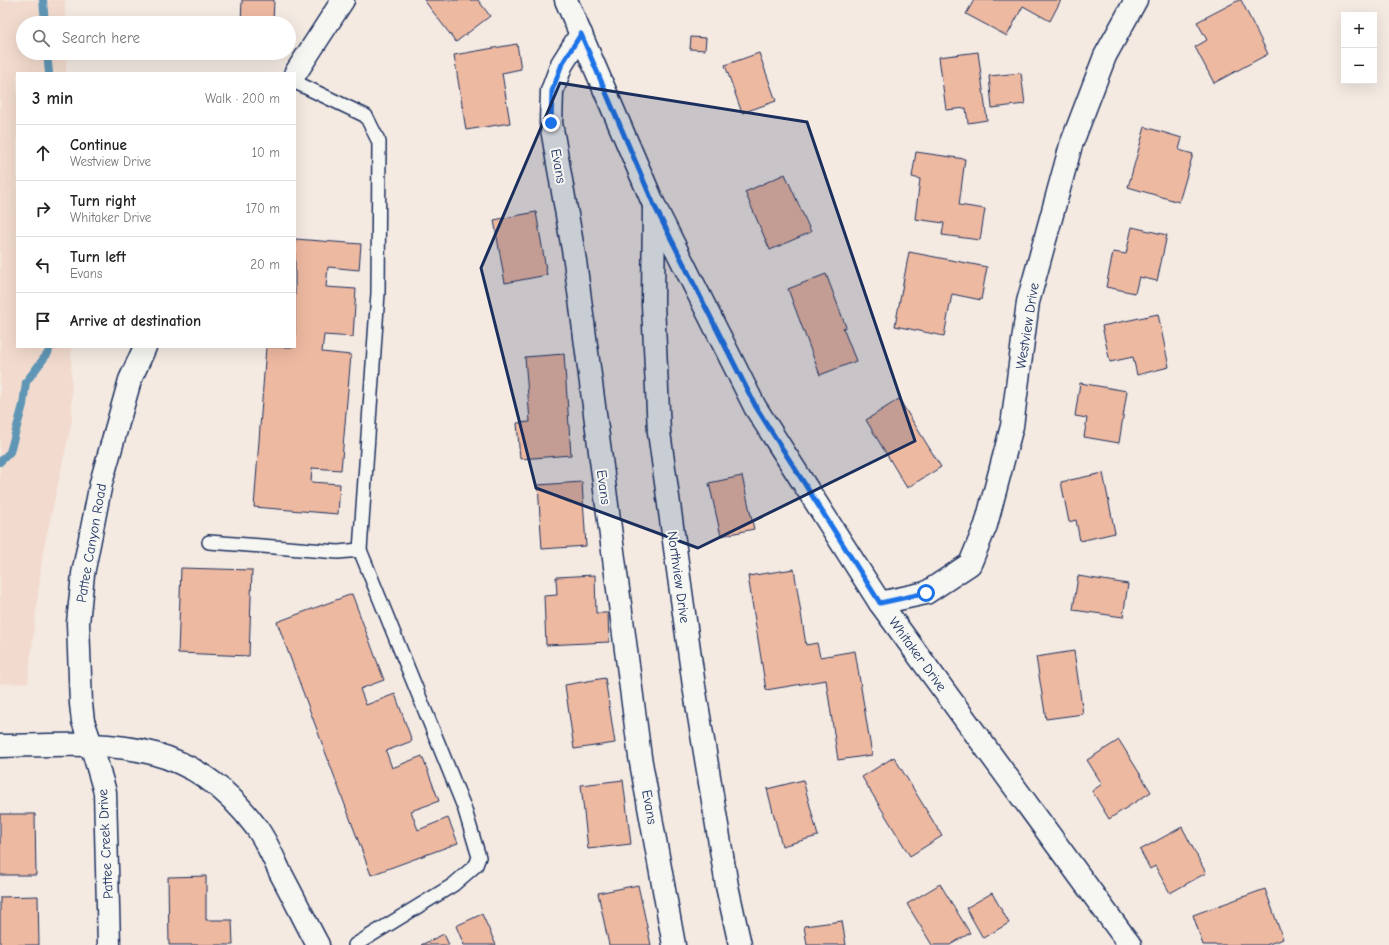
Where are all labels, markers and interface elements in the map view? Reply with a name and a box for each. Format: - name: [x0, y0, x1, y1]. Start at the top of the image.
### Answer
- map controls: [1341, 12, 1377, 84]
- button: +: [1341, 12, 1377, 48]
- search box: [16, 16, 296, 60]
- icon: search: [30, 27, 52, 49]
- text: Search here: [62, 29, 140, 47]
- button: −: [1341, 48, 1377, 84]
- text: 3 min: [32, 89, 73, 108]
- text: Walk · 200 m: [205, 91, 280, 106]
- route end: [542, 114, 560, 132]
- text: Continue: [70, 136, 127, 154]
- icon: ahead: [32, 142, 54, 164]
- text: 10 m: [252, 145, 280, 160]
- street label: Evans: [547, 147, 570, 185]
- text: Westview Drive: [70, 154, 151, 169]
- text: Turn right: [70, 192, 136, 210]
- icon: right: [32, 198, 54, 220]
- text: 170 m: [246, 201, 280, 216]
- text: Whitaker Drive: [70, 210, 151, 225]
- text: Turn left: [70, 248, 126, 266]
- icon: left: [32, 254, 54, 276]
- text: 20 m: [250, 257, 280, 272]
- text: Evans: [70, 266, 102, 281]
- street label: Westview Drive: [1012, 282, 1043, 370]
- icon: arrive: [32, 310, 54, 332]
- text: Arrive at destination: [70, 312, 201, 330]
- street label: Evans: [593, 469, 614, 506]
- street label: Pattee Canyon Road: [73, 482, 110, 604]
- street label: Northview Drive: [664, 530, 693, 624]
- route start: [917, 584, 935, 602]
- street label: Whitaker Drive: [885, 614, 950, 695]
- street label: Pattee Creek Drive: [94, 788, 117, 899]
- street label: Evans: [638, 788, 661, 826]

